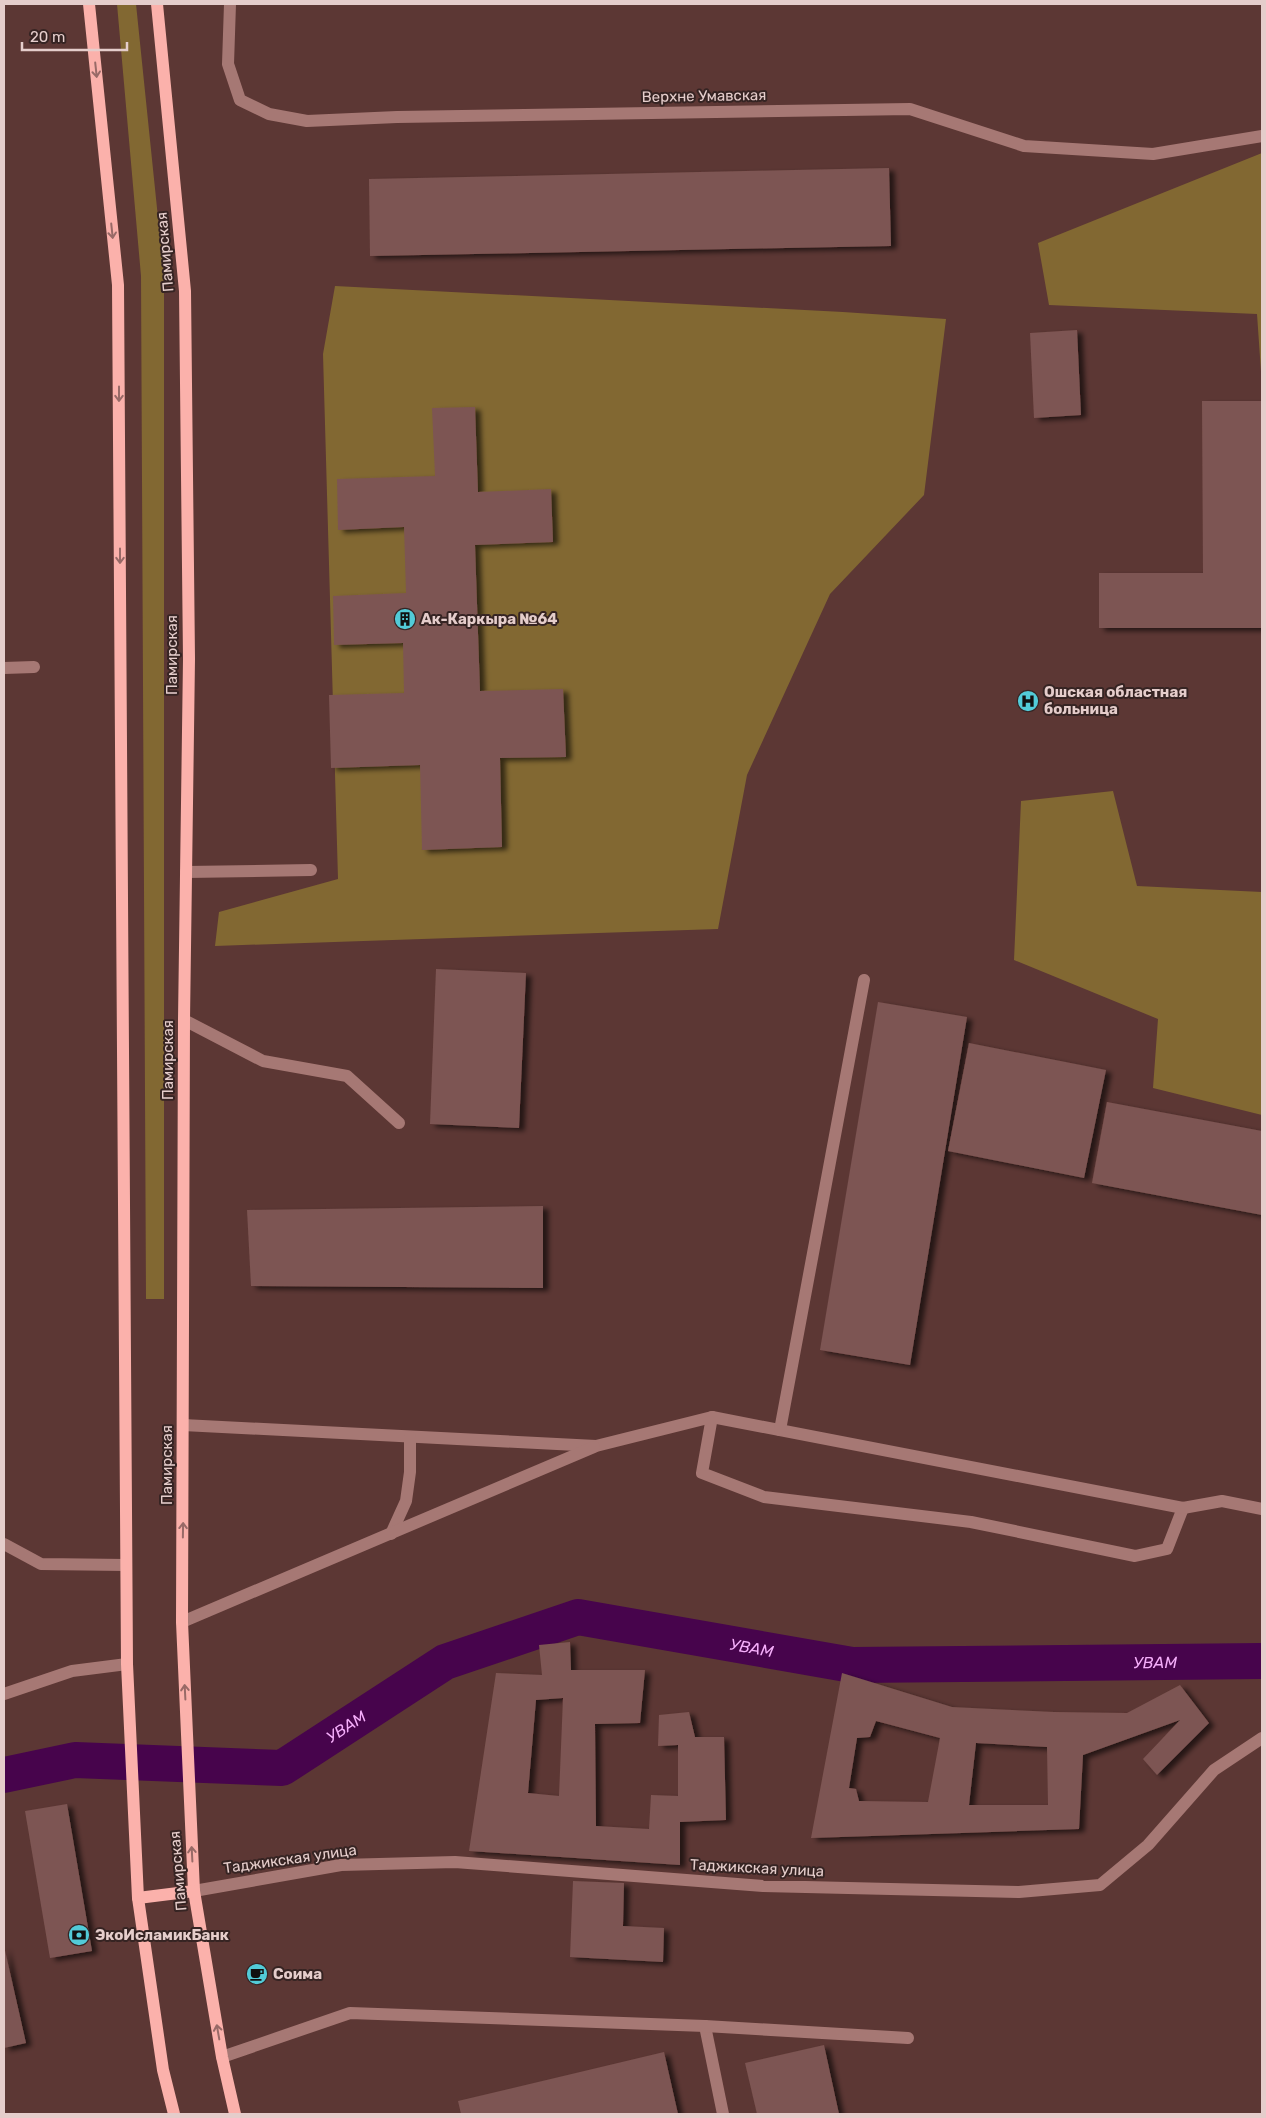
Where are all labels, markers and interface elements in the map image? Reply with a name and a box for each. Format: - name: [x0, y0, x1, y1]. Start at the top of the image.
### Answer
- scale bar: [22, 20, 128, 52]
- text: 20 m: [30, 28, 65, 46]
- one-way arrow: [91, 61, 101, 77]
- street label: Верхне Умавская: [642, 86, 766, 106]
- street label: Памирская: [153, 211, 177, 293]
- one-way arrow: [107, 223, 117, 239]
- one-way arrow: [114, 385, 124, 401]
- one-way arrow: [115, 548, 125, 564]
- building icon: Ак-Каркыра №64: [393, 607, 417, 631]
- place label: Ак-Каркыра №64: [421, 610, 558, 628]
- street label: Памирская: [163, 615, 181, 695]
- place label: Ошская областная больница: [1044, 683, 1187, 718]
- hospital icon: Ошская областная больница: [1016, 689, 1040, 713]
- street label: Памирская: [159, 1020, 177, 1100]
- street label: Памирская: [158, 1425, 176, 1505]
- one-way arrow: [178, 1522, 187, 1538]
- water label: УВАМ: [729, 1635, 775, 1661]
- water label: УВАМ: [1133, 1653, 1177, 1672]
- one-way arrow: [180, 1684, 190, 1700]
- water label: УВАМ: [323, 1707, 370, 1747]
- street label: Памирская: [166, 1830, 190, 1912]
- street label: Таджикская улица: [222, 1841, 358, 1877]
- one-way arrow: [188, 1847, 197, 1863]
- street label: Таджикская улица: [689, 1855, 825, 1881]
- bank icon: ЭкоИсламикБанк: [67, 1923, 91, 1947]
- place label: ЭкоИсламикБанк: [95, 1926, 229, 1944]
- cafe icon: Соима: [245, 1962, 269, 1986]
- place label: Соима: [273, 1965, 322, 1983]
- one-way arrow: [212, 2025, 222, 2041]

